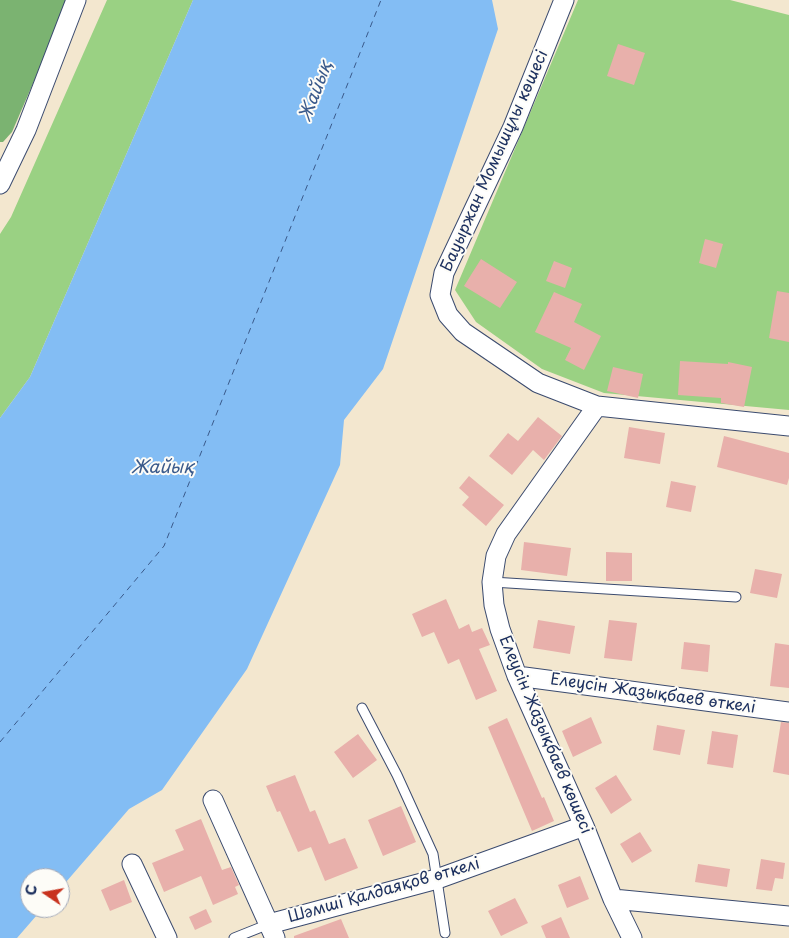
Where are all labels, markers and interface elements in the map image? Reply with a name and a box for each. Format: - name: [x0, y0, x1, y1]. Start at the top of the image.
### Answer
- street label: Бауыржан Момышұлы көшесі: [437, 47, 553, 275]
- water label: Жайық: [295, 59, 337, 125]
- water label: Жайық: [131, 457, 193, 479]
- street label: Елеусін Жазықбаев көшесі: [494, 633, 596, 837]
- street label: Елеусін Жазықбаев өткелі: [549, 670, 757, 718]
- street label: Шәмші Қалдаяқов өткелі: [286, 854, 482, 928]
- north arrow: [20, 868, 70, 918]
- text: С: [19, 883, 42, 897]

